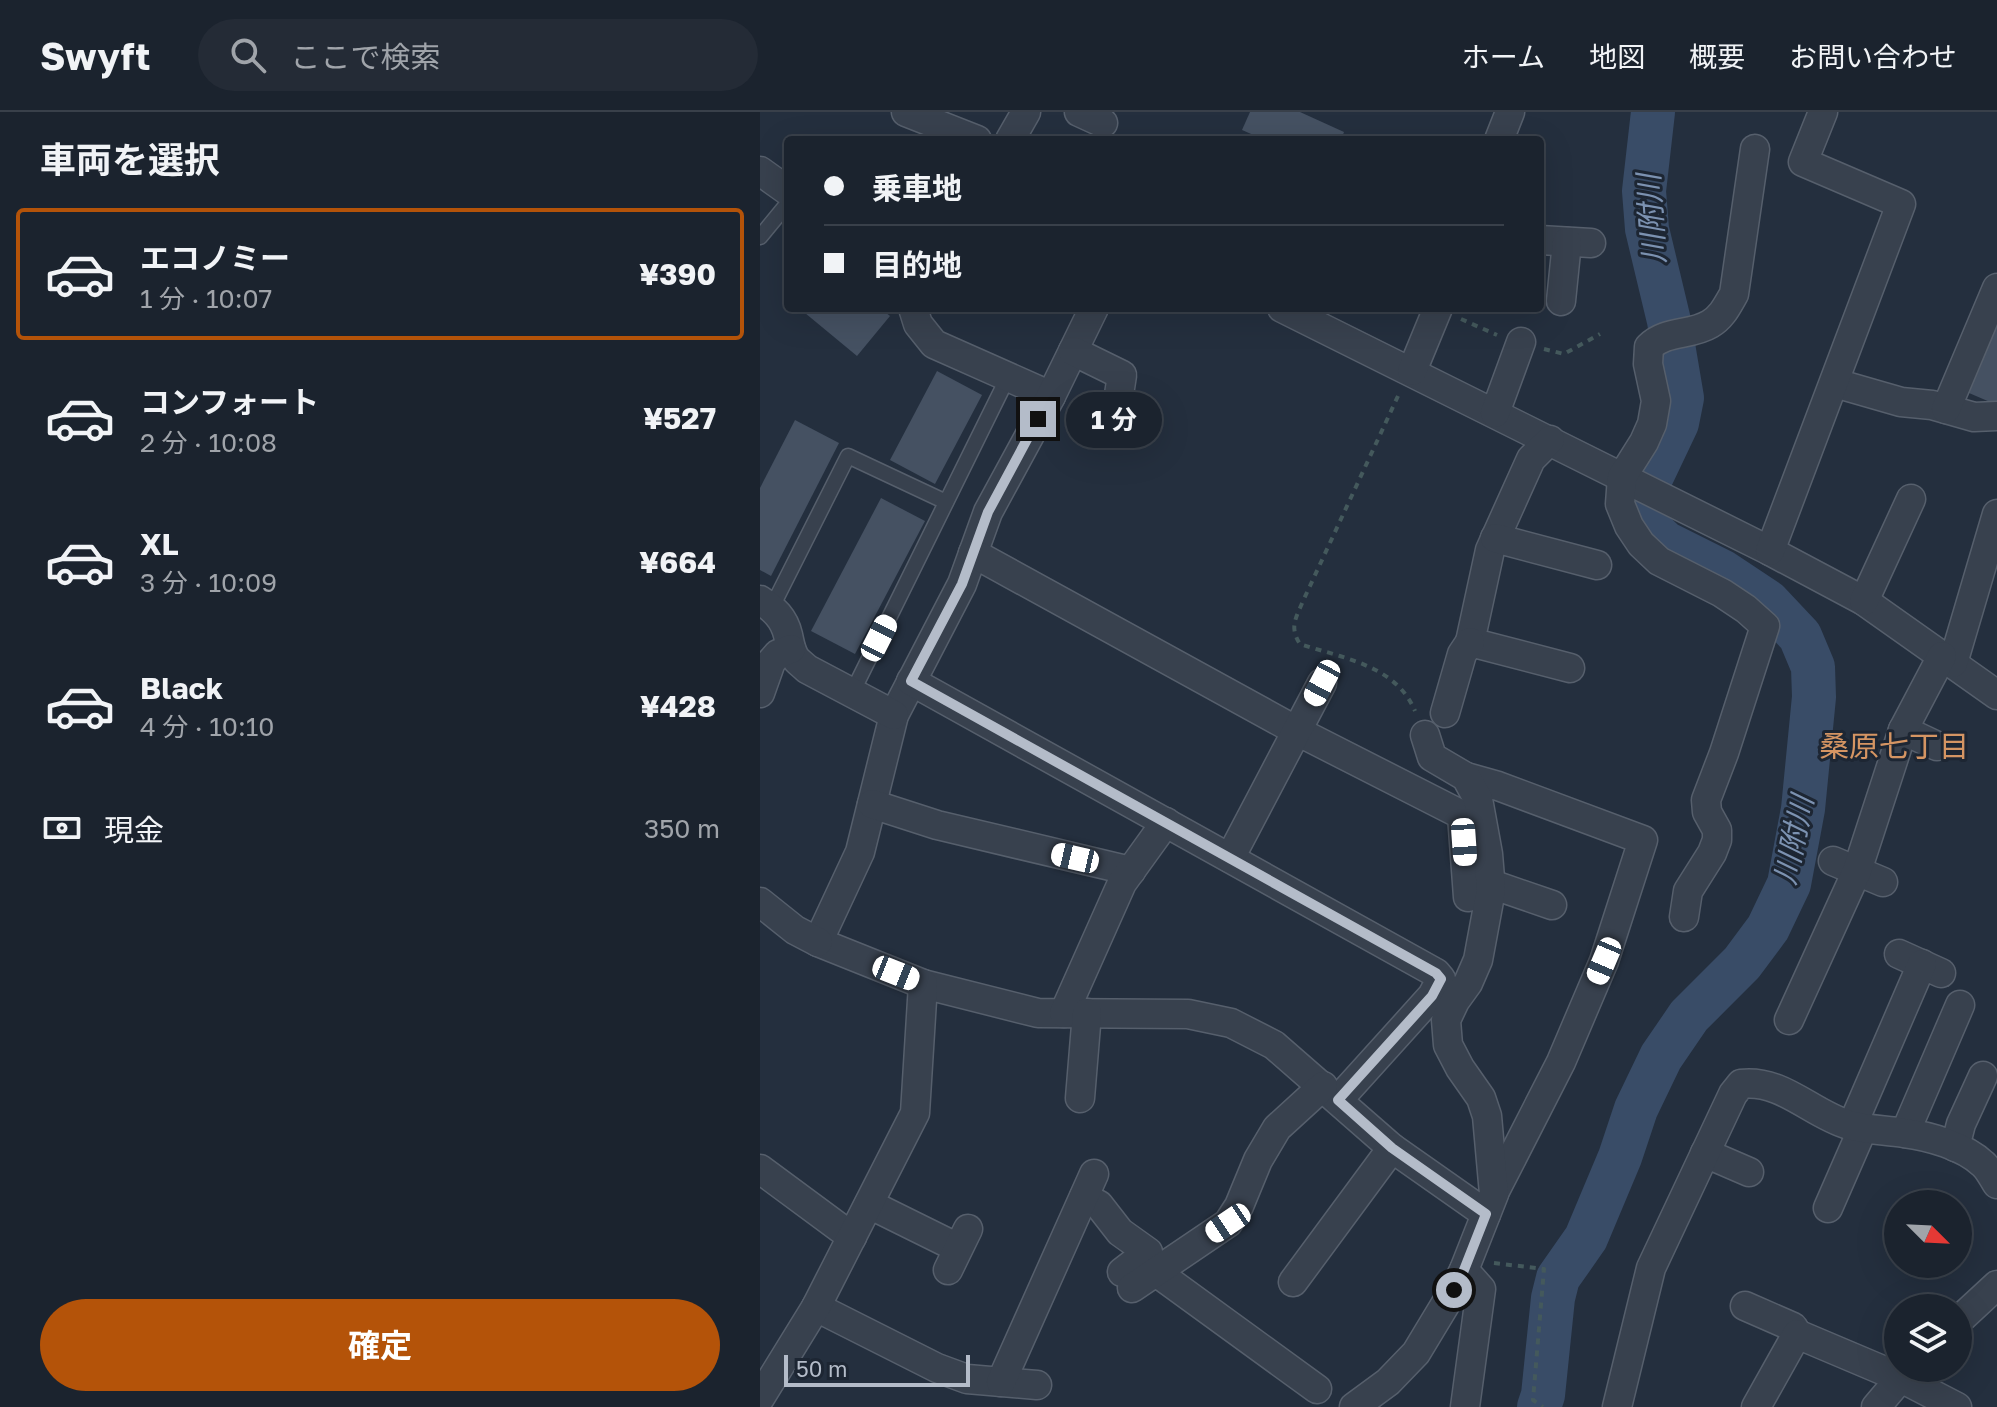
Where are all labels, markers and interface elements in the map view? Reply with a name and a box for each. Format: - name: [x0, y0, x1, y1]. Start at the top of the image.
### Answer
- search box: [198, 19, 758, 91]
- text: Swyft: [40, 33, 150, 78]
- icon: search: [226, 33, 270, 77]
- text: ここで検索: [290, 39, 440, 75]
- text: ホーム: [1462, 40, 1545, 73]
- text: 地図: [1589, 40, 1645, 73]
- text: 概要: [1689, 40, 1745, 73]
- text: お問い合わせ: [1789, 40, 1957, 73]
- text: 車両を選択: [40, 138, 220, 181]
- text: 乗車地: [872, 170, 962, 206]
- water label: 川附川: [1630, 170, 1672, 265]
- icon: car: [44, 238, 116, 310]
- text: エコノミー: [140, 240, 290, 276]
- text: 目的地: [872, 247, 962, 283]
- text: ¥390: [639, 256, 716, 292]
- text: 1 分 · 10:07: [140, 283, 272, 314]
- icon: car: [44, 382, 116, 454]
- text: コンフォート: [140, 384, 319, 420]
- callout: 1 分: [1066, 391, 1162, 447]
- text: ¥527: [643, 400, 716, 436]
- route end: [1020, 401, 1056, 437]
- text: 1 分: [1091, 404, 1137, 435]
- text: 2 分 · 10:08: [140, 427, 277, 458]
- icon: car: [44, 526, 116, 598]
- text: XL: [140, 526, 179, 562]
- text: ¥664: [639, 544, 716, 580]
- text: 3 分 · 10:09: [140, 567, 277, 598]
- car: [857, 611, 901, 665]
- car: [1300, 656, 1344, 710]
- icon: car: [44, 670, 116, 742]
- text: Black: [140, 670, 223, 706]
- text: ¥428: [640, 688, 716, 724]
- text: 4 分 · 10:10: [140, 711, 274, 742]
- district label: 桑原七丁目: [1819, 728, 1969, 764]
- water label: 川附川: [1766, 789, 1821, 888]
- icon: cash: [40, 806, 84, 850]
- text: 現金: [104, 812, 164, 848]
- text: 350 m: [644, 813, 720, 844]
- car: [1450, 817, 1478, 867]
- car: [1049, 841, 1101, 875]
- car: [1584, 934, 1624, 988]
- car: [869, 953, 923, 993]
- north arrow: [1884, 1190, 1972, 1278]
- map controls: [1884, 1190, 1972, 1382]
- car: [1201, 1200, 1255, 1246]
- route start: [1436, 1272, 1472, 1308]
- button: layers: [1884, 1294, 1972, 1382]
- button: 確定: [40, 1299, 720, 1391]
- scale bar: [784, 1351, 970, 1387]
- text: 50 m: [796, 1355, 847, 1382]

